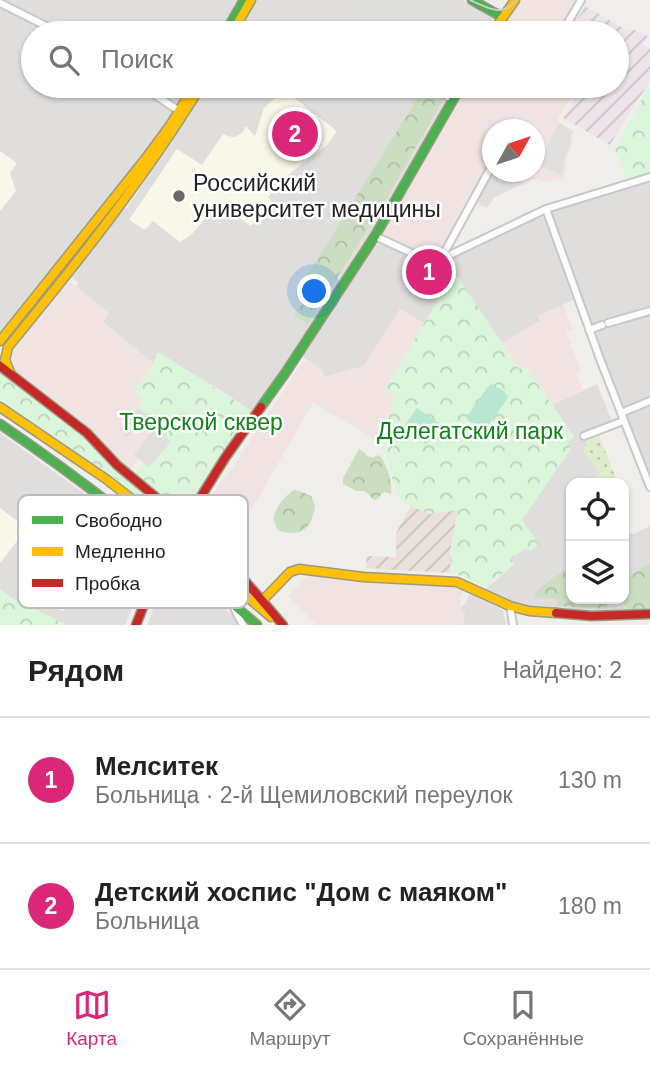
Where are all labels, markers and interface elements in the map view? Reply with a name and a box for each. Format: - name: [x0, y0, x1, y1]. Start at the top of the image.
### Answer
- search box: [21, 21, 629, 98]
- icon: search: [45, 41, 83, 79]
- text: Поиск: [101, 44, 173, 74]
- pin: 2: [272, 108, 318, 160]
- north arrow: [482, 119, 545, 182]
- place label: Российский университет медицины: [193, 170, 441, 222]
- marker: Российский университет медицины: [171, 188, 187, 204]
- pin: 1: [406, 246, 452, 298]
- your location: [297, 274, 331, 308]
- park label: Тверской сквер: [119, 409, 283, 435]
- park label: Делегатский парк: [377, 418, 564, 444]
- map controls: [566, 478, 629, 604]
- button: locate: [566, 478, 629, 541]
- legend: [18, 495, 248, 608]
- text: Свободно: [75, 510, 162, 531]
- text: Медленно: [75, 541, 165, 562]
- button: layers: [566, 541, 629, 604]
- text: Пробка: [75, 573, 140, 594]
- text: Рядом: [28, 654, 124, 687]
- text: Найдено: 2: [502, 657, 622, 683]
- text: Мелситек: [95, 751, 218, 781]
- text: 1: [45, 767, 57, 793]
- text: 130 m: [558, 767, 622, 793]
- text: Больница · 2-й Щемиловский переулок: [95, 782, 513, 808]
- text: Детский хоспис "Дом с маяком": [95, 877, 507, 907]
- text: 2: [45, 893, 57, 919]
- text: 180 m: [558, 893, 622, 919]
- text: Больница: [95, 908, 199, 934]
- tab: Карта: [66, 986, 117, 1050]
- tab: Маршрут: [249, 986, 330, 1050]
- tab: Сохранённые: [463, 986, 584, 1050]

